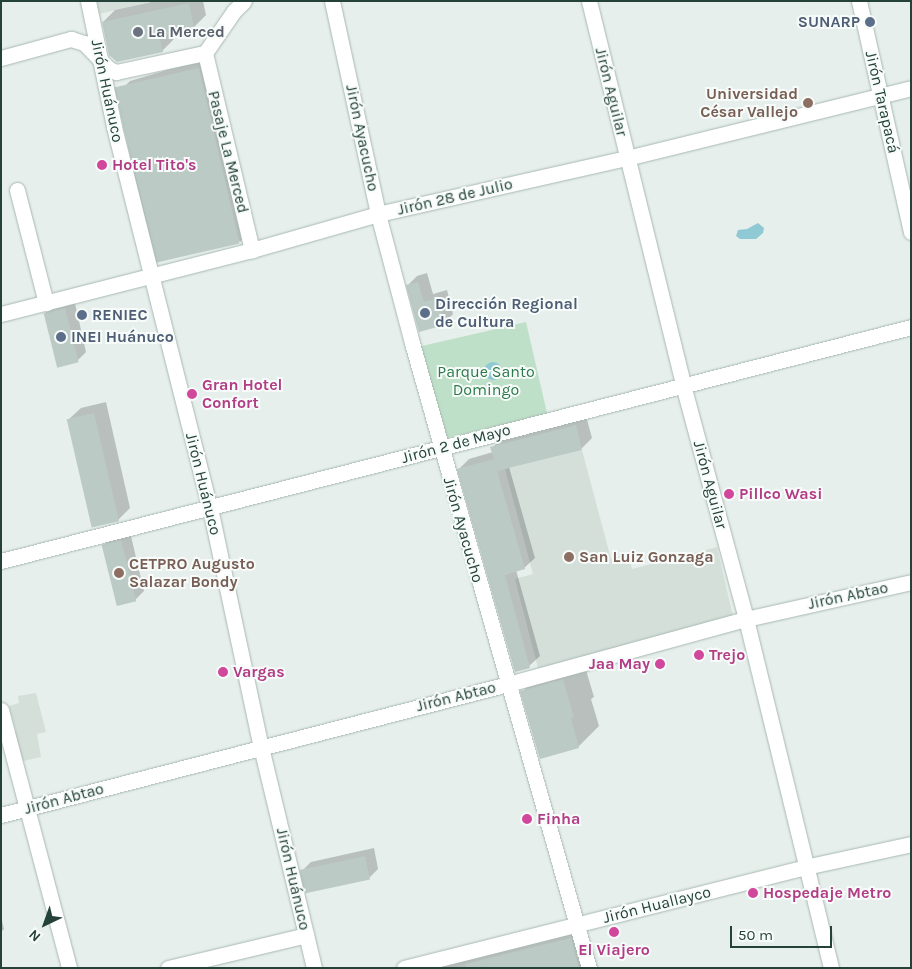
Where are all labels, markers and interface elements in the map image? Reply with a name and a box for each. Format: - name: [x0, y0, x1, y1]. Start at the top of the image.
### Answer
- place label: SUNARP: [798, 12, 860, 32]
- marker: SUNARP: [864, 16, 876, 28]
- place label: La Merced: [148, 22, 225, 42]
- marker: La Merced: [132, 26, 144, 38]
- street label: Jirón Huánuco: [87, 38, 127, 144]
- street label: Jirón Aguilar: [591, 46, 631, 138]
- street label: Jirón Tarapacá: [861, 49, 903, 155]
- street label: Jirón Ayacucho: [341, 83, 383, 193]
- place label: Universidad César Vallejo: [700, 84, 798, 122]
- street label: Pasaje La Merced: [204, 89, 252, 215]
- marker: Universidad César Vallejo: [802, 97, 814, 109]
- place label: Hotel Tito's: [112, 155, 196, 175]
- marker: Hotel Tito's: [96, 159, 108, 171]
- street label: Jirón 28 de Julio: [395, 174, 515, 220]
- place label: Dirección Regional de Cultura: [435, 294, 578, 332]
- place label: RENIEC: [92, 305, 148, 325]
- marker: Dirección Regional de Cultura: [419, 307, 431, 319]
- marker: RENIEC: [76, 309, 88, 321]
- place label: INEI Huánuco: [71, 327, 174, 347]
- marker: INEI Huánuco: [55, 331, 67, 343]
- park label: Parque Santo Domingo: [437, 362, 535, 400]
- place label: Gran Hotel Confort: [202, 375, 282, 413]
- marker: Gran Hotel Confort: [186, 388, 198, 400]
- street label: Jirón 2 de Mayo: [399, 420, 513, 468]
- street label: Jirón Huánuco: [181, 431, 225, 537]
- street label: Jirón Aguilar: [689, 439, 731, 531]
- street label: Jirón Ayacucho: [439, 475, 487, 585]
- place label: Pillco Wasi: [739, 484, 822, 504]
- marker: Pillco Wasi: [723, 488, 735, 500]
- place label: San Luiz Gonzaga: [579, 547, 714, 567]
- marker: San Luiz Gonzaga: [563, 551, 575, 563]
- place label: CETPRO Augusto Salazar Bondy: [129, 554, 255, 592]
- marker: CETPRO Augusto Salazar Bondy: [113, 567, 125, 579]
- street label: Jirón Abtao: [806, 578, 890, 614]
- place label: Trejo: [709, 645, 745, 665]
- marker: Trejo: [693, 649, 705, 661]
- place label: Jaa May: [589, 654, 650, 674]
- marker: Jaa May: [654, 658, 666, 670]
- place label: Vargas: [233, 662, 285, 682]
- marker: Vargas: [217, 666, 229, 678]
- street label: Jirón Abtao: [414, 678, 498, 716]
- street label: Jirón Abtao: [22, 779, 106, 819]
- place label: Finha: [537, 809, 580, 829]
- marker: Finha: [521, 813, 533, 825]
- street label: Jirón Huánuco: [272, 826, 314, 932]
- street label: Jirón Huallayco: [601, 882, 713, 928]
- place label: Hospedaje Metro: [763, 883, 891, 903]
- marker: Hospedaje Metro: [747, 887, 759, 899]
- north arrow: [20, 899, 70, 949]
- scale bar: [732, 916, 834, 948]
- text: N: [25, 926, 44, 945]
- marker: El Viajero: [608, 926, 620, 938]
- text: 50 m: [738, 926, 773, 944]
- place label: El Viajero: [578, 940, 650, 960]

